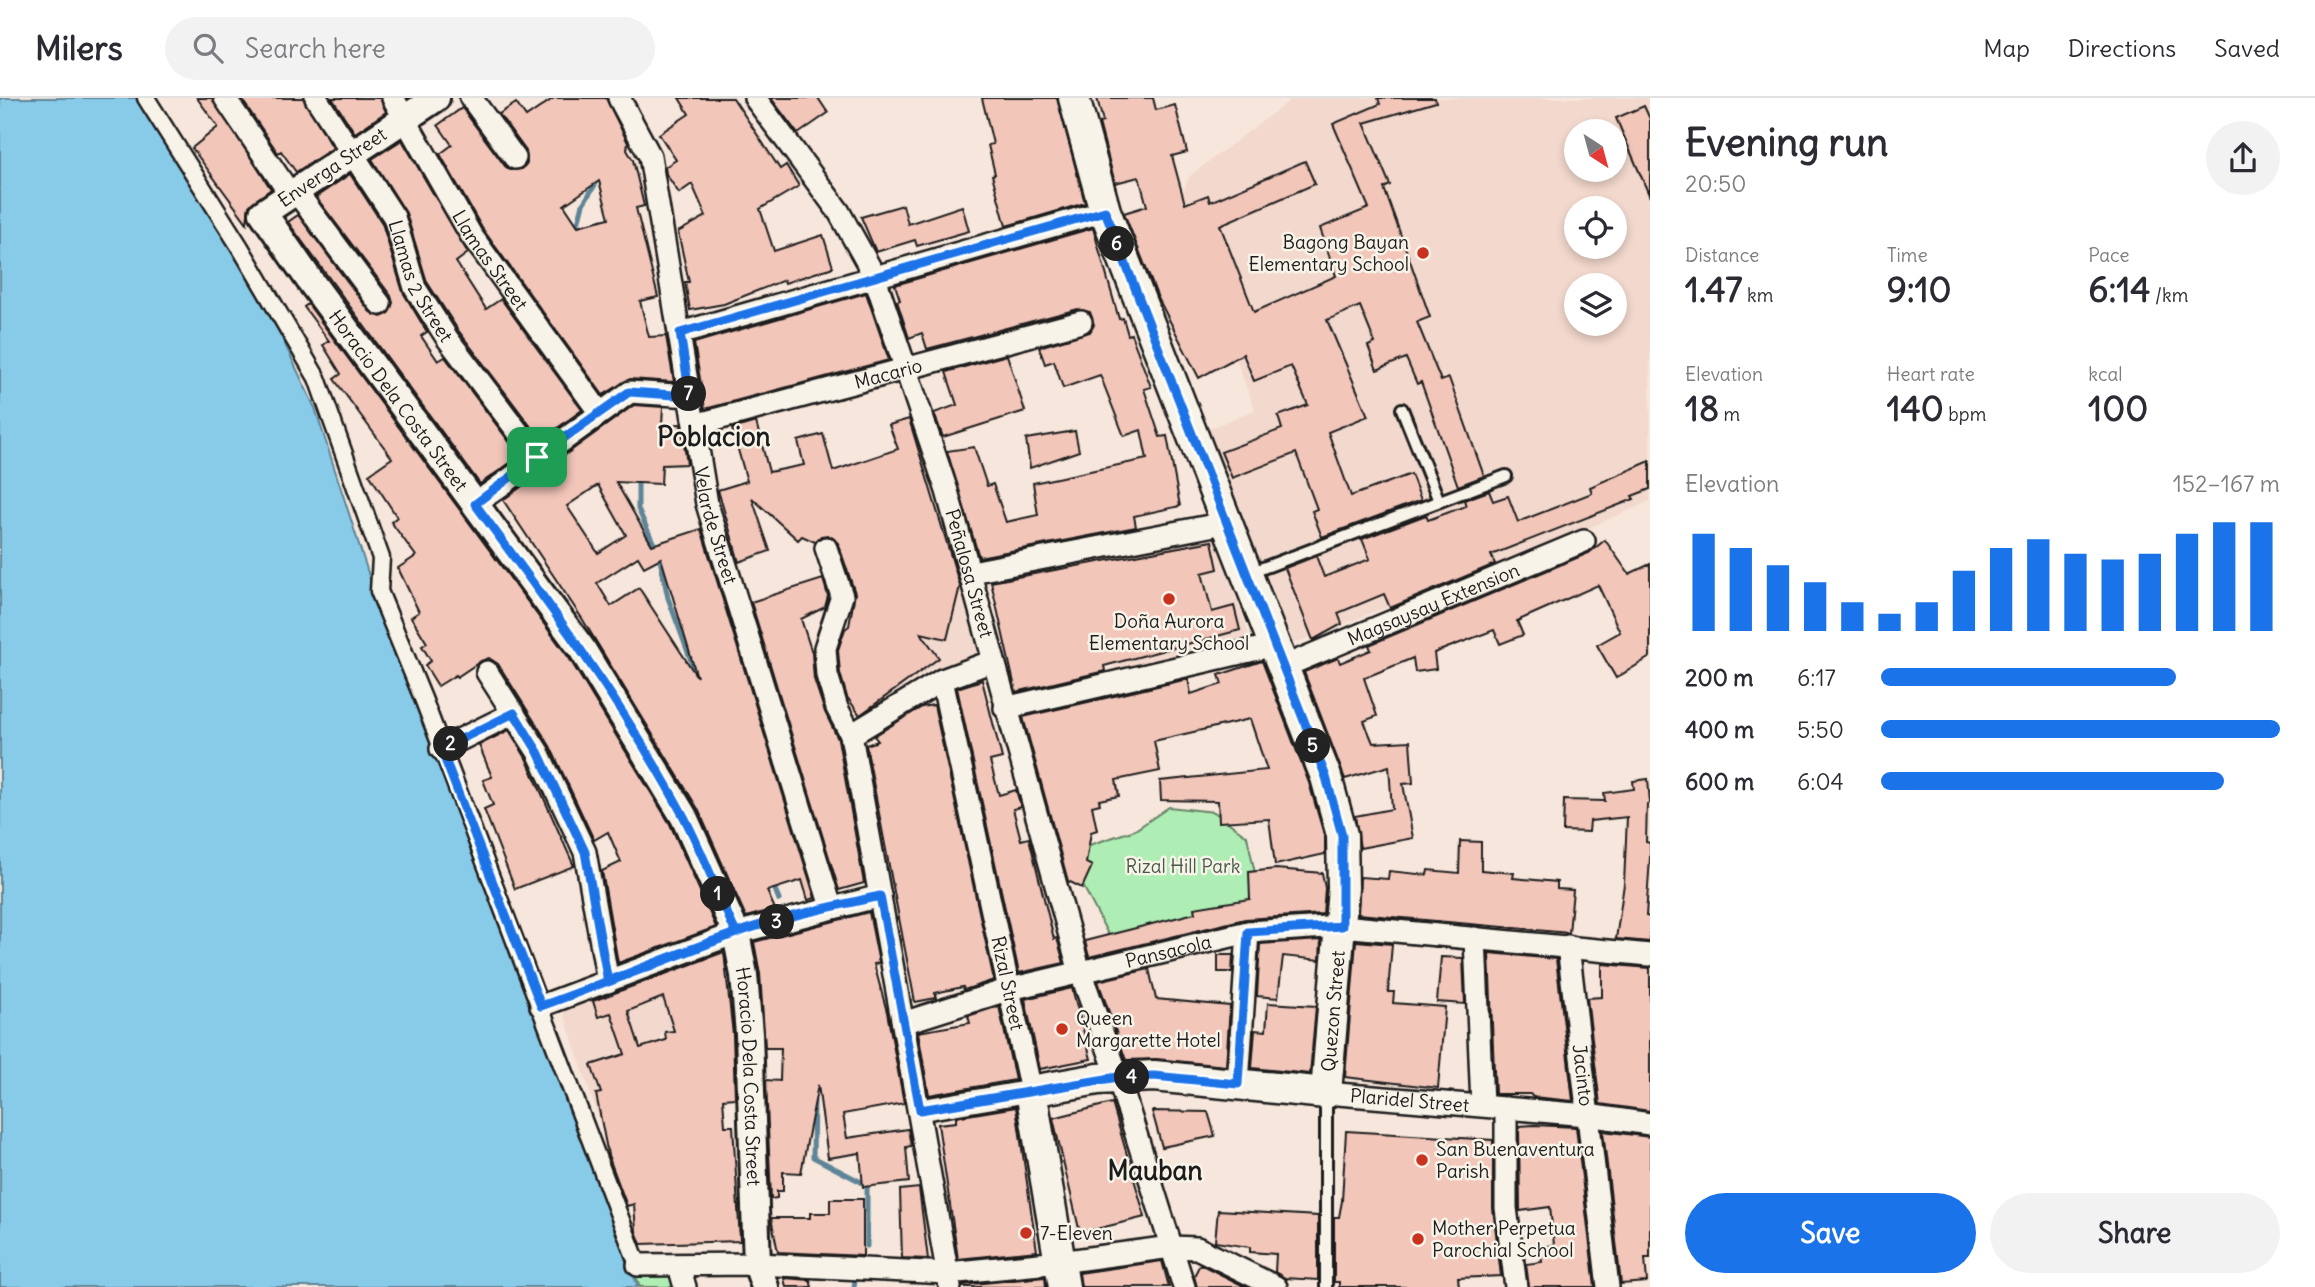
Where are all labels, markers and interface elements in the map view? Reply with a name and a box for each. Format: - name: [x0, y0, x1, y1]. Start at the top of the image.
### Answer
- search box: [165, 17, 655, 80]
- text: Milers: [35, 27, 123, 69]
- icon: search: [189, 29, 227, 67]
- text: Search here: [245, 32, 386, 65]
- text: Map: [1983, 33, 2030, 63]
- text: Directions: [2068, 33, 2176, 63]
- text: Saved: [2214, 33, 2280, 63]
- north arrow: [1564, 119, 1628, 182]
- map controls: [1564, 119, 1627, 336]
- text: Evening run: [1685, 119, 1888, 166]
- button: share: [2206, 121, 2280, 195]
- street label: Enverga Street: [273, 122, 391, 212]
- text: 20:50: [1685, 169, 1746, 198]
- button: locate: [1564, 196, 1627, 259]
- street label: Llamas Street: [447, 205, 533, 315]
- street label: Llamas 2 Street: [384, 217, 458, 346]
- pin: 6: [1100, 226, 1134, 262]
- place label: Bagong Bayan Elementary School: [1248, 230, 1409, 276]
- text: 6: [1111, 231, 1122, 255]
- text: Distance: [1685, 243, 1759, 267]
- text: Time: [1887, 243, 1928, 267]
- text: Pace: [2088, 243, 2130, 267]
- marker: Bagong Bayan Elementary School: [1415, 245, 1431, 261]
- text: 1.47: [1685, 267, 1743, 311]
- text: 9:10: [1887, 267, 1952, 311]
- text: 6:14: [2088, 267, 2151, 311]
- button: layers: [1564, 273, 1627, 336]
- text: km: [1743, 283, 1773, 307]
- text: /km: [2151, 283, 2188, 307]
- street label: Horacio Dela Costa Street: [324, 305, 473, 496]
- street label: Macario: [852, 353, 925, 394]
- text: Elevation: [1685, 362, 1763, 386]
- text: Heart rate: [1887, 362, 1975, 386]
- text: kcal: [2088, 362, 2123, 386]
- pin: 7: [672, 376, 706, 412]
- text: 7: [684, 381, 693, 405]
- text: 18: [1685, 386, 1719, 430]
- text: 140: [1887, 386, 1944, 430]
- text: 100: [2088, 386, 2148, 430]
- text: m: [1719, 402, 1740, 426]
- text: bpm: [1944, 402, 1986, 426]
- district label: Poblacion: [657, 420, 771, 453]
- pin: [507, 427, 567, 487]
- icon: arrive: [518, 438, 556, 476]
- street label: Velarde Street: [689, 465, 743, 587]
- text: Elevation: [1685, 469, 1779, 498]
- text: 152–167 m: [2173, 469, 2280, 498]
- street label: Peñalosa Street: [941, 506, 999, 640]
- street label: Magsaysay Extension: [1344, 557, 1523, 651]
- marker: Doña Aurora Elementary School: [1161, 591, 1177, 607]
- place label: Doña Aurora Elementary School: [1089, 609, 1249, 655]
- text: 200 m: [1685, 663, 1754, 692]
- text: 6:17: [1797, 663, 1836, 692]
- text: 400 m: [1685, 715, 1754, 744]
- text: 5:50: [1797, 715, 1844, 744]
- pin: 2: [434, 726, 468, 762]
- pin: 5: [1296, 728, 1330, 764]
- text: 2: [445, 731, 456, 755]
- text: 5: [1307, 733, 1318, 757]
- text: 600 m: [1685, 767, 1754, 796]
- text: 6:04: [1797, 767, 1844, 796]
- park label: Rizal Hill Park: [1125, 854, 1241, 878]
- pin: 1: [700, 876, 736, 912]
- text: 1: [714, 881, 721, 905]
- pin: 3: [760, 904, 794, 940]
- text: 3: [771, 909, 782, 933]
- street label: Pansacola: [1123, 929, 1214, 973]
- street label: Rizal Street: [986, 934, 1030, 1032]
- street label: Quezon Street: [1316, 949, 1350, 1073]
- street label: Horacio Dela Costa Street: [731, 965, 766, 1186]
- place label: Queen Margarette Hotel: [1076, 1006, 1221, 1052]
- marker: Queen Margarette Hotel: [1054, 1021, 1070, 1037]
- street label: Jacinto: [1568, 1043, 1599, 1107]
- pin: 4: [1114, 1060, 1150, 1094]
- text: 4: [1126, 1064, 1137, 1088]
- street label: Plaridel Street: [1349, 1083, 1470, 1117]
- place label: San Buenaventura Parish: [1436, 1137, 1595, 1183]
- marker: San Buenaventura Parish: [1414, 1152, 1430, 1168]
- district label: Mauban: [1107, 1154, 1203, 1187]
- button: Save: [1685, 1193, 1976, 1273]
- button: Share: [1990, 1193, 2280, 1273]
- place label: Mother Perpetua Parochial School: [1432, 1216, 1576, 1262]
- place label: 7-Eleven: [1040, 1221, 1113, 1245]
- marker: 7-Eleven: [1018, 1225, 1034, 1241]
- marker: Mother Perpetua Parochial School: [1410, 1231, 1426, 1247]

